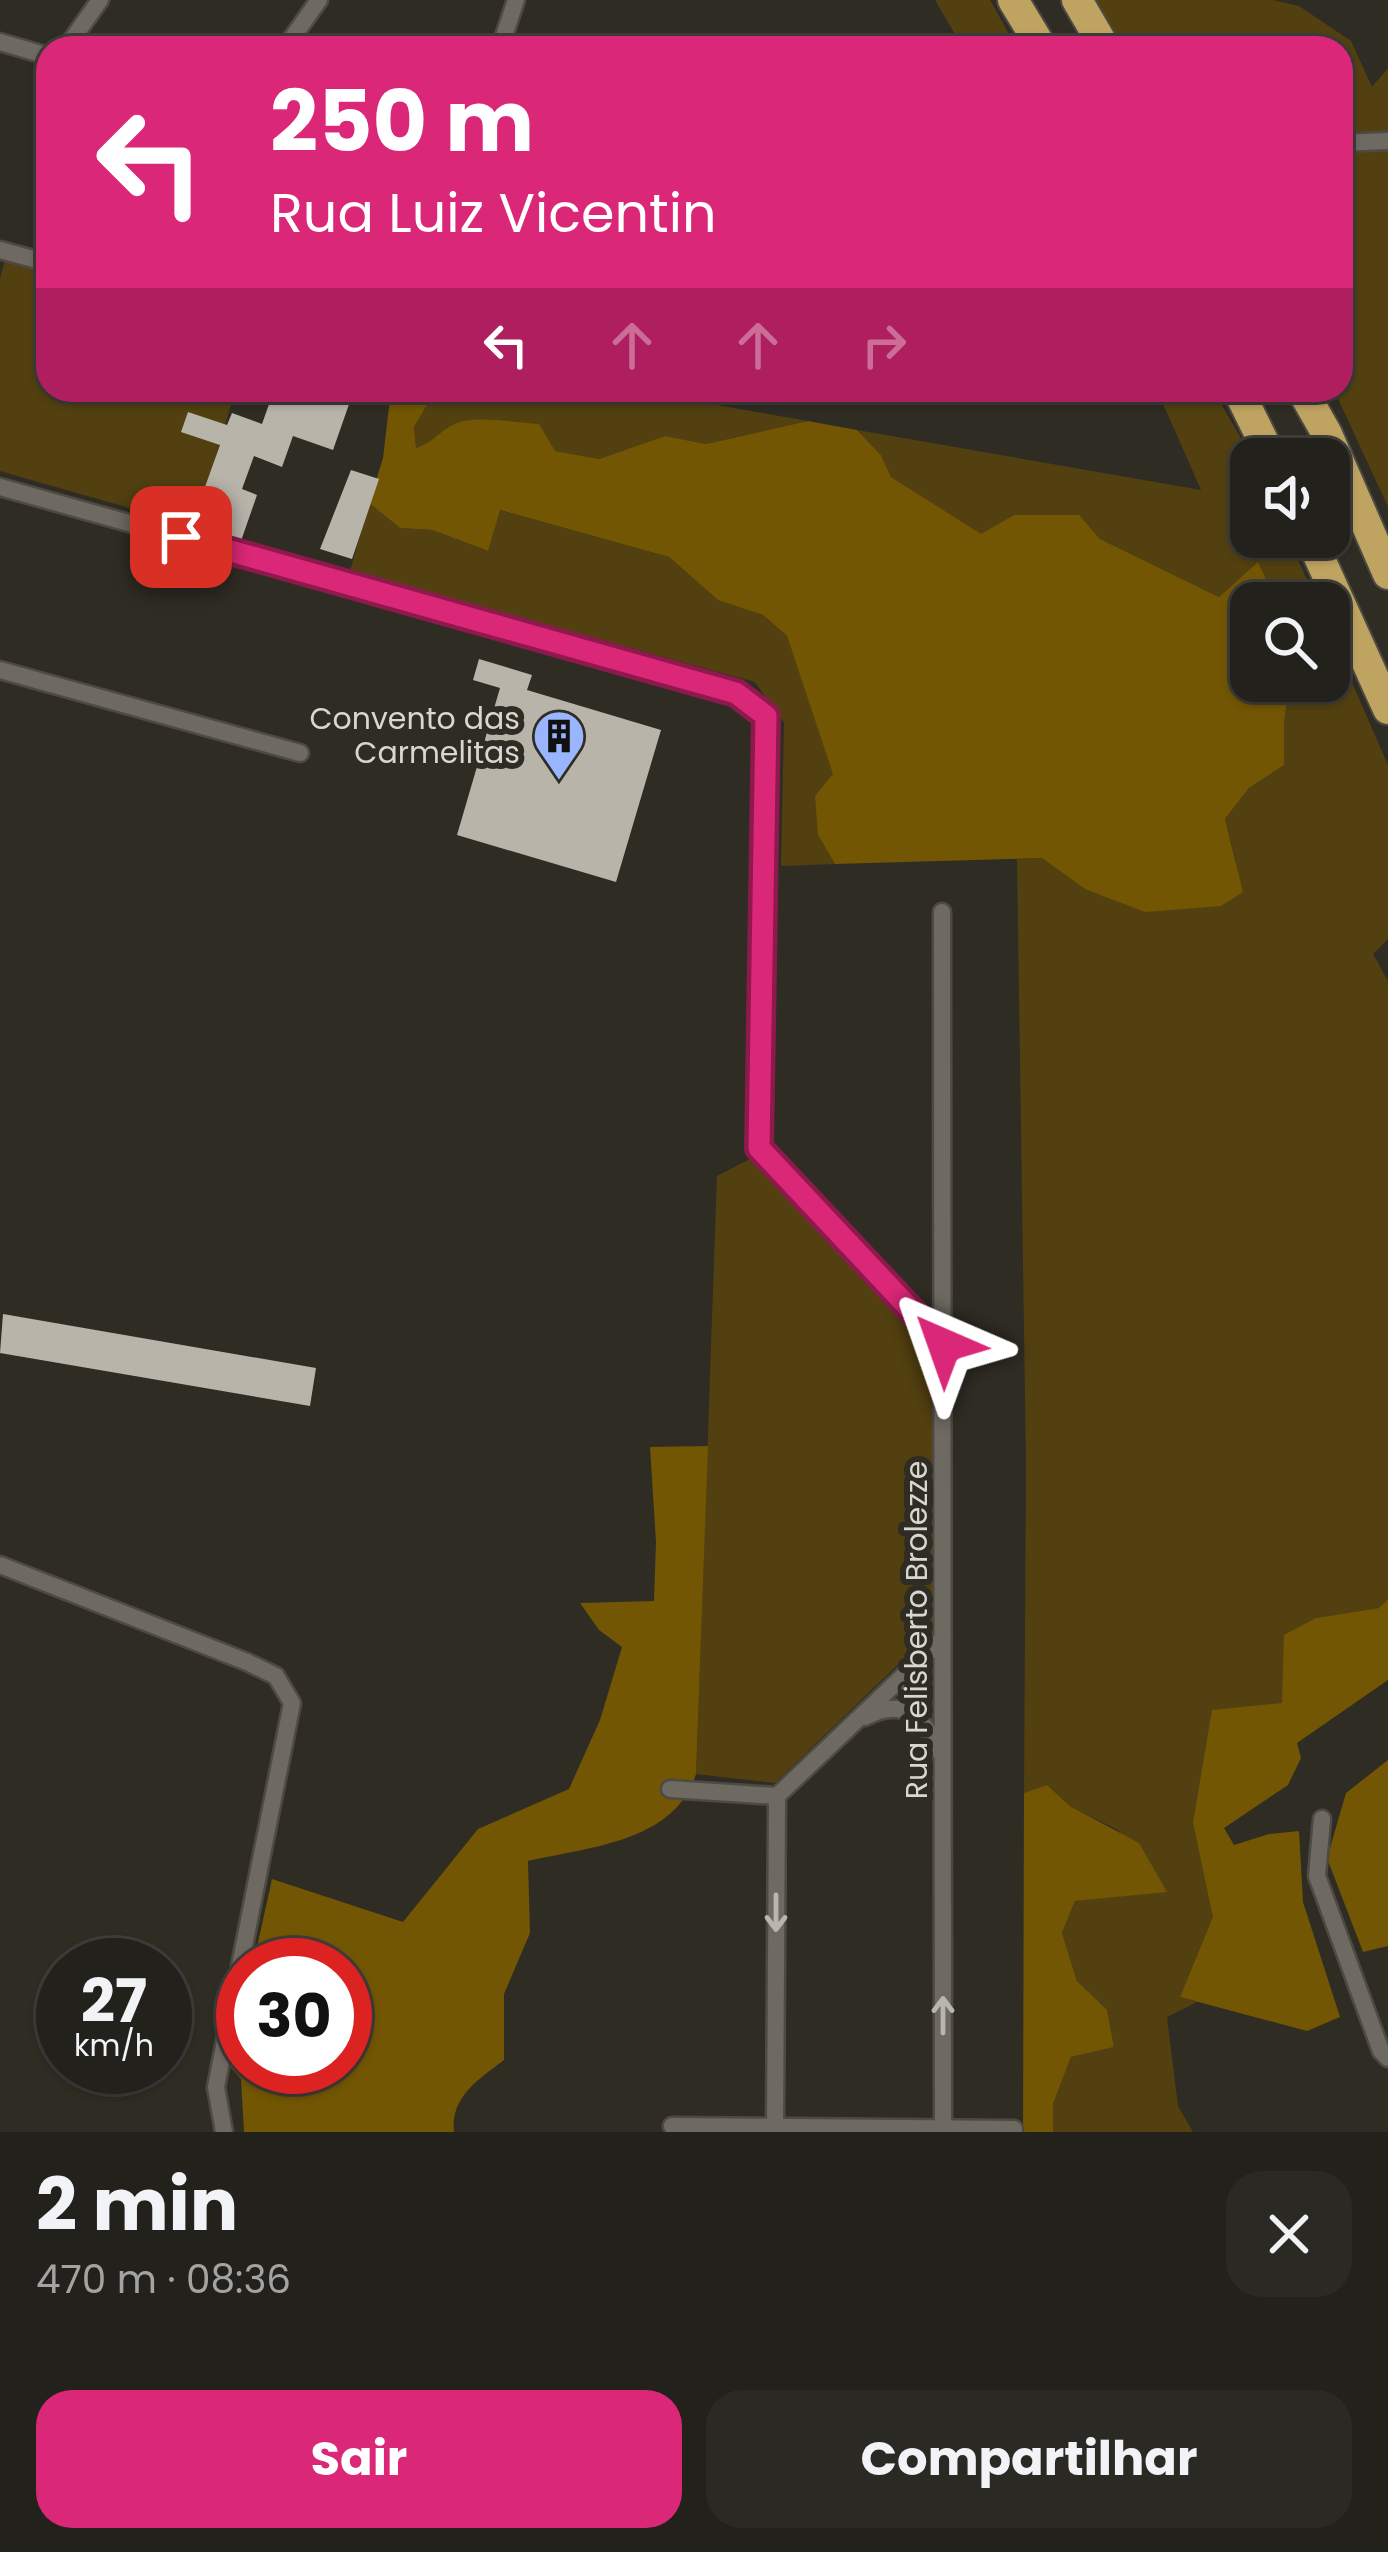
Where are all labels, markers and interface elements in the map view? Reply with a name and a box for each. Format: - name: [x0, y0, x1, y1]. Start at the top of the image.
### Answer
- text: 250 m: [270, 63, 534, 180]
- icon: left: [72, 84, 228, 240]
- text: Rua Luiz Vicentin: [270, 175, 717, 251]
- icon: left: [473, 312, 539, 378]
- icon: ahead: [599, 312, 665, 378]
- icon: ahead: [725, 312, 791, 378]
- icon: right: [851, 312, 917, 378]
- map controls: [1230, 438, 1350, 702]
- button: sound: [1230, 438, 1350, 558]
- pin: [130, 486, 232, 588]
- icon: arrive: [148, 504, 214, 570]
- button: search: [1230, 582, 1350, 702]
- place label: Convento das Carmelitas: [309, 697, 520, 774]
- building icon: Convento das Carmelitas: [531, 708, 587, 782]
- position arrow: [881, 1282, 1007, 1408]
- street label: Rua Felisberto Brolezze: [895, 1461, 938, 1799]
- one-way arrow: [765, 1893, 788, 1932]
- speed limit sign: 30: [216, 1938, 372, 2094]
- text: 27: [81, 1959, 147, 2043]
- one-way arrow: [932, 1996, 954, 2035]
- text: km/h: [74, 2024, 154, 2067]
- text: 2 min: [36, 2154, 238, 2255]
- button: close: [1226, 2171, 1352, 2297]
- text: 470 m · 08:36: [36, 2252, 291, 2307]
- button: Sair: [36, 2390, 682, 2528]
- button: Compartilhar: [706, 2390, 1352, 2528]

